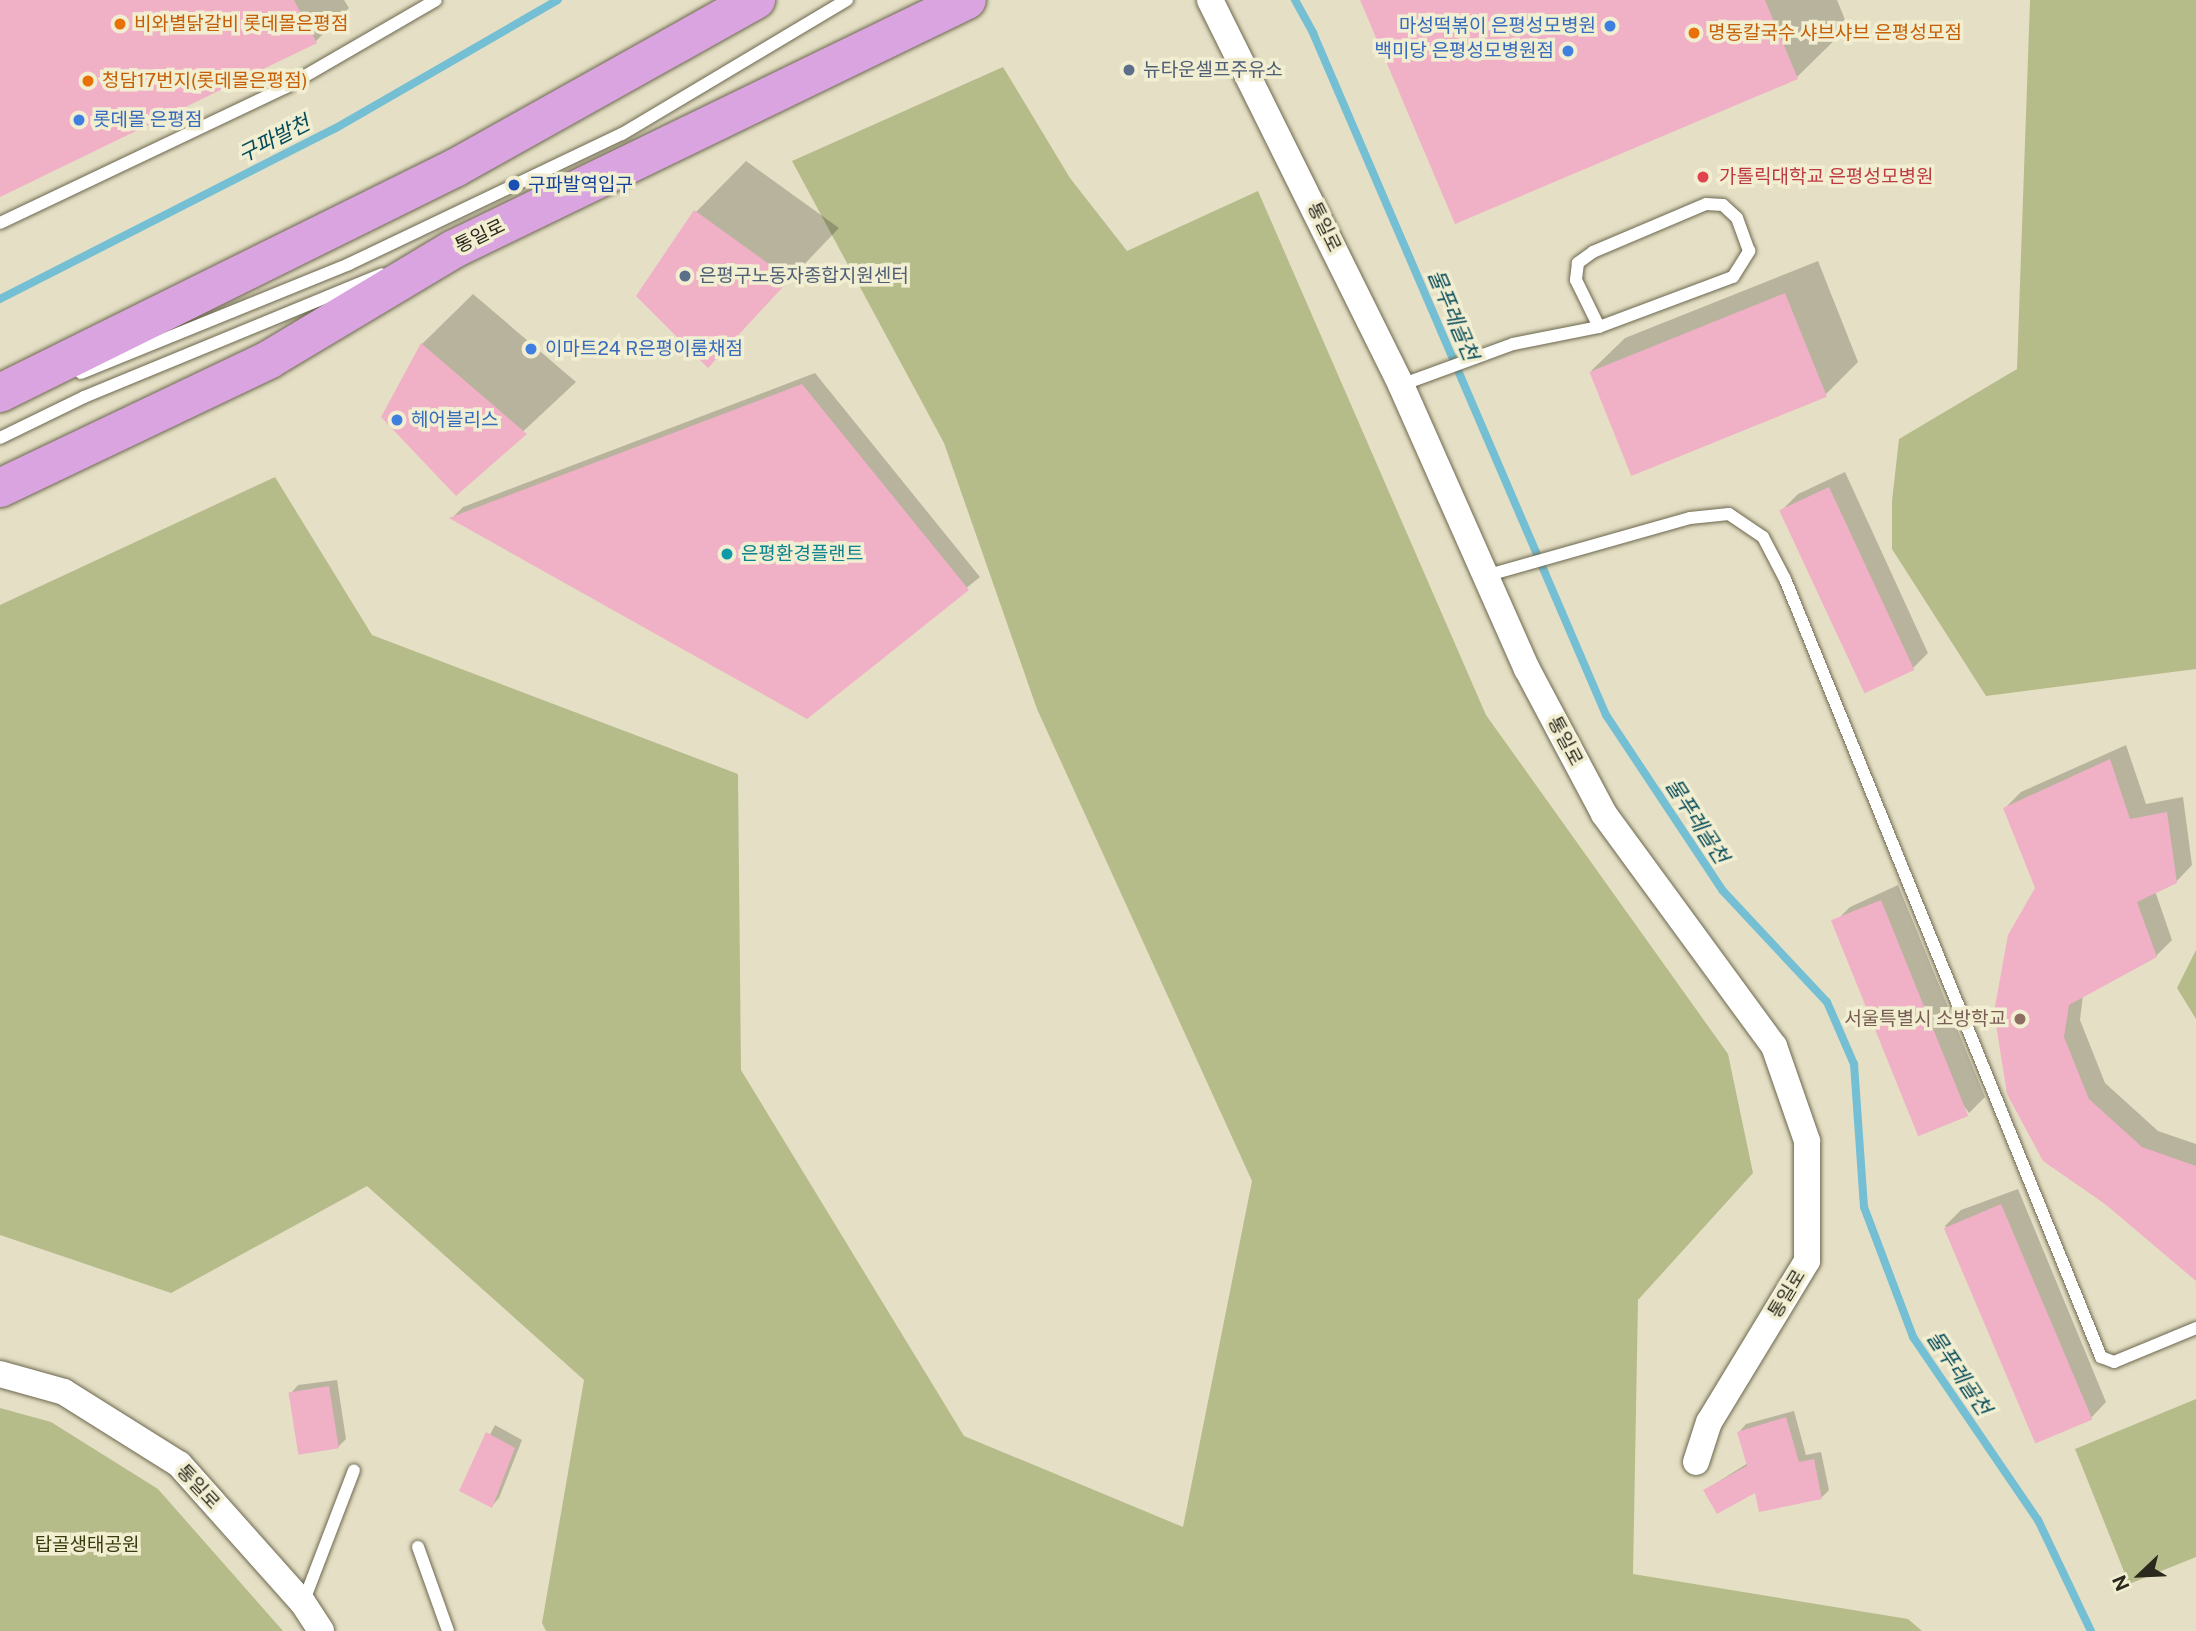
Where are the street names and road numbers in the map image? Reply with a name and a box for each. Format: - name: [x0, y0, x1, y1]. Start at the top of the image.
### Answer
- street label: 통일로: [1302, 198, 1346, 256]
- street label: 통일로: [451, 214, 509, 258]
- street label: 통일로: [1543, 712, 1587, 770]
- street label: 통일로: [1764, 1266, 1810, 1322]
- street label: 통일로: [172, 1460, 224, 1514]

